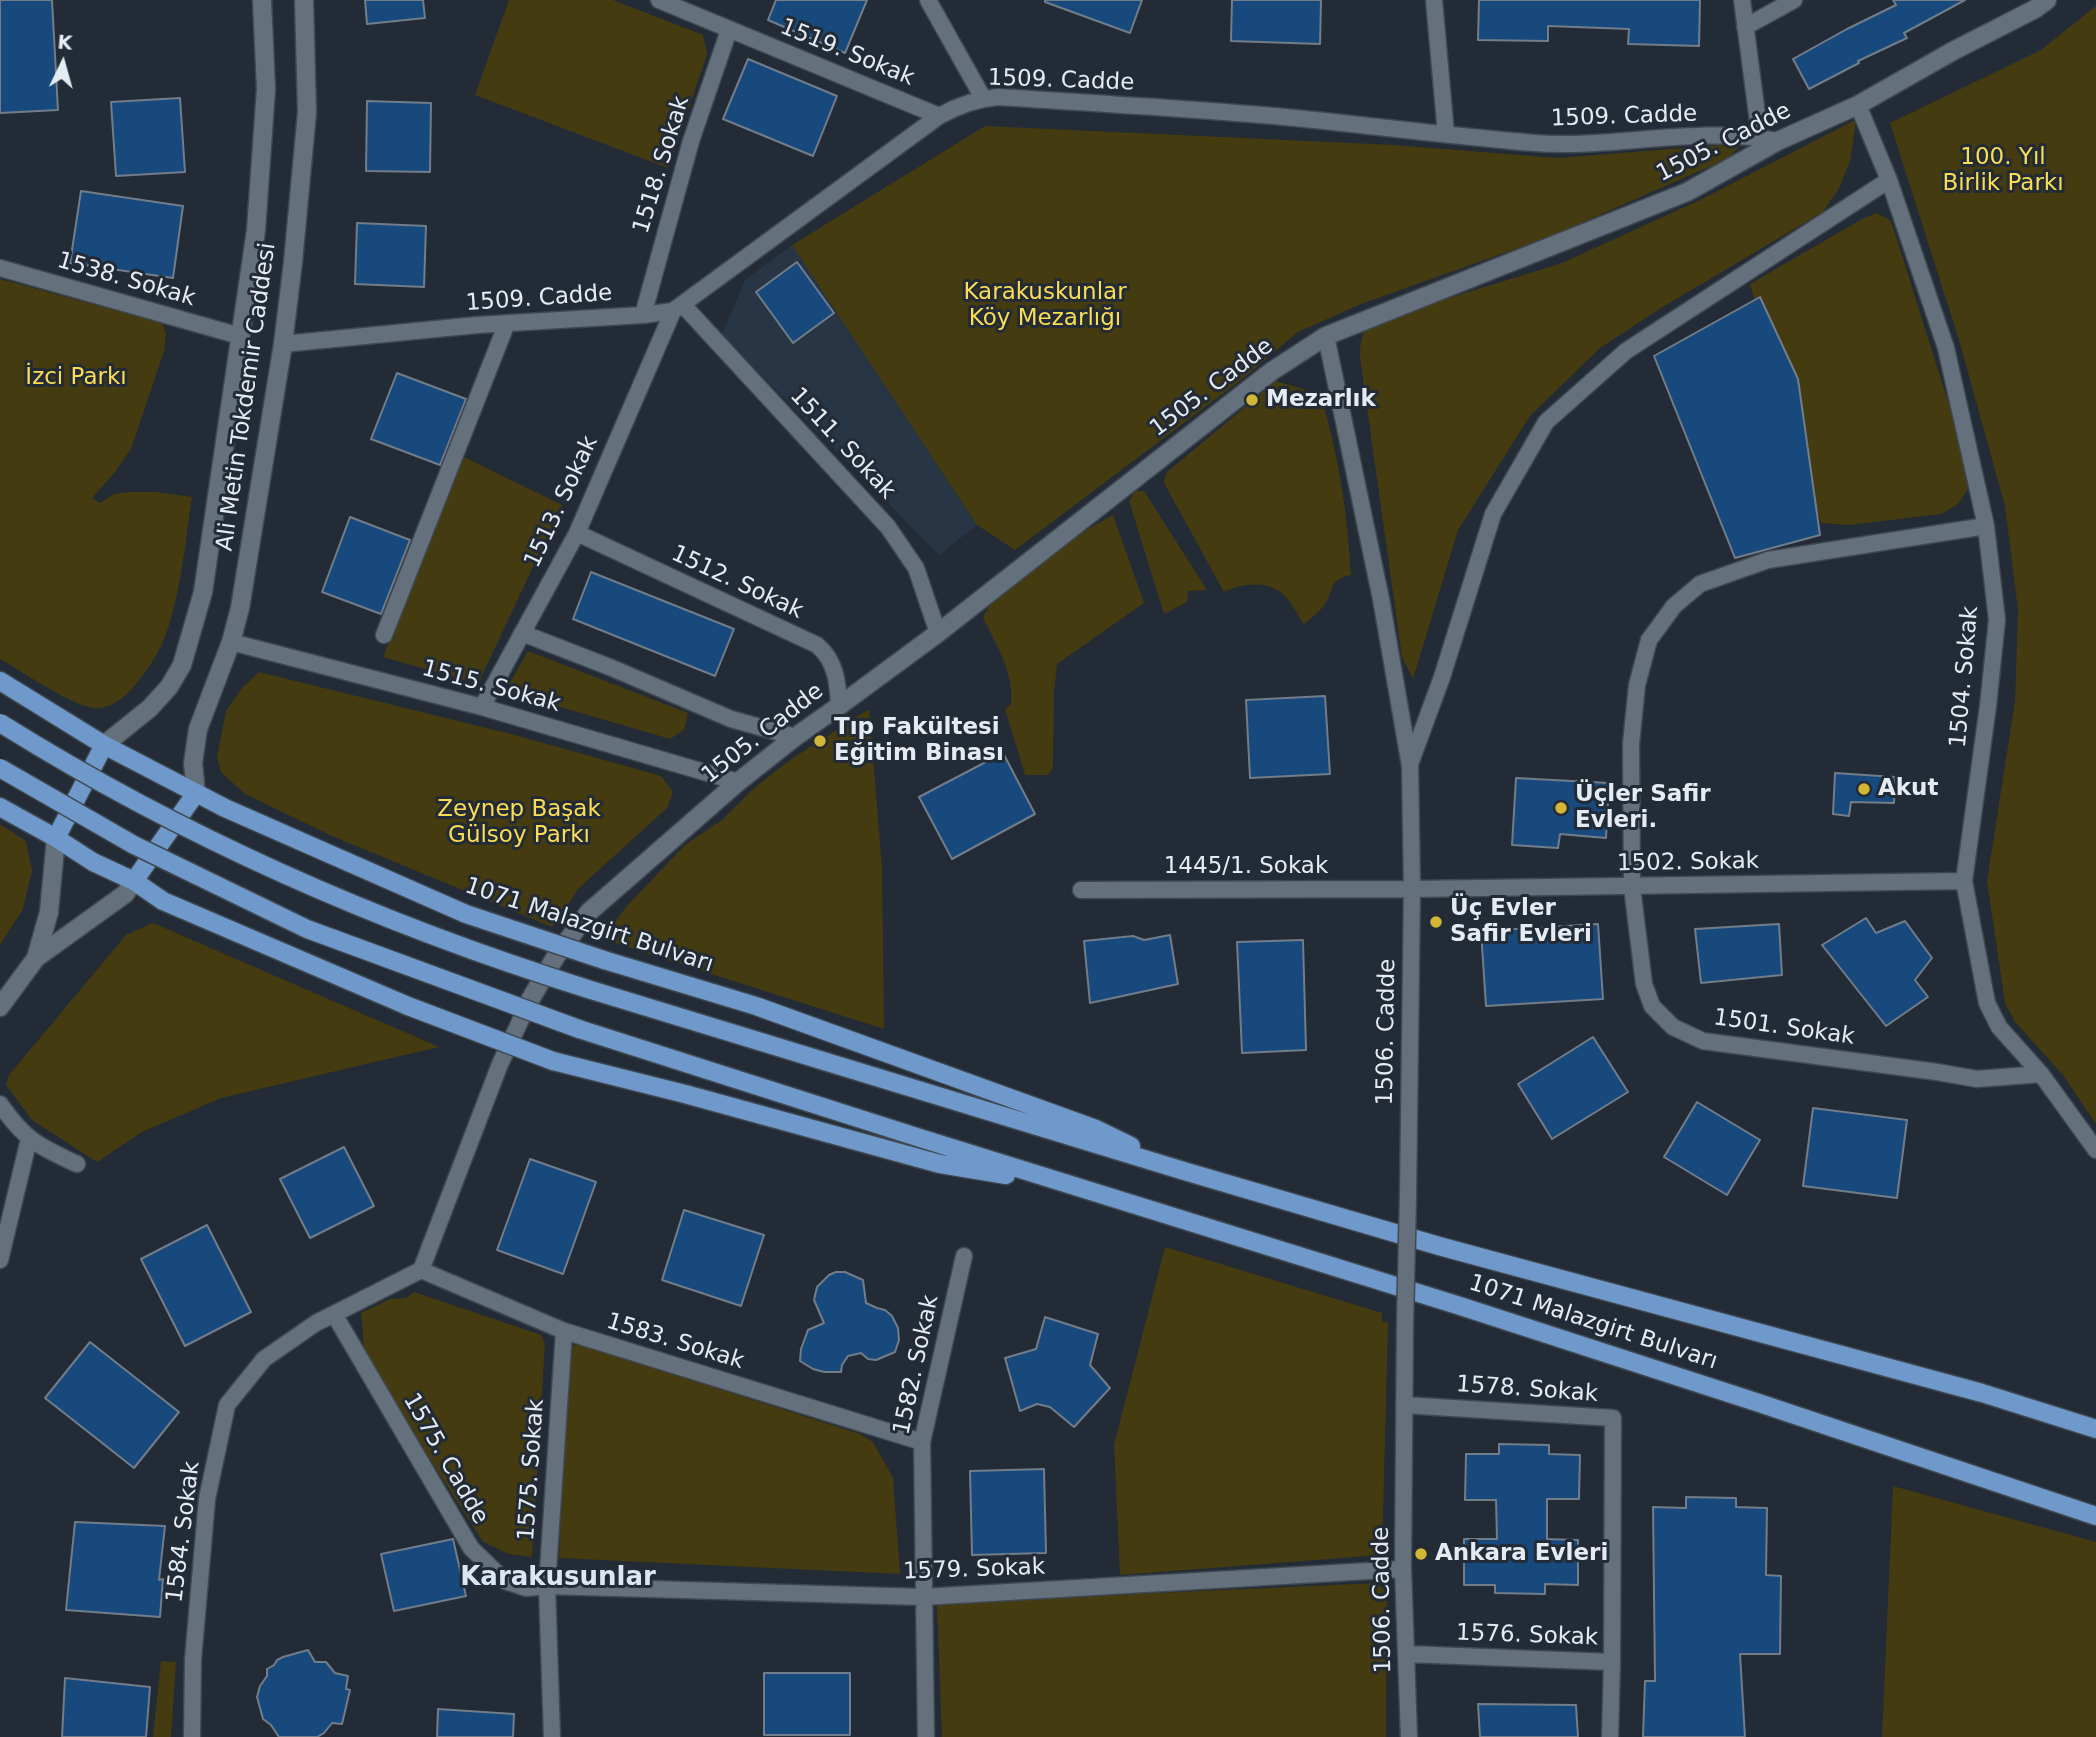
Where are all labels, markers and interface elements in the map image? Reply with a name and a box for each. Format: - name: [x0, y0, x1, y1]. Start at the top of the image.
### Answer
- street label: 1519. Sokak: [776, 14, 918, 92]
- north arrow: [28, 28, 98, 98]
- text: K: [57, 30, 73, 54]
- street label: 1509. Cadde: [987, 65, 1135, 97]
- street label: 1518. Sokak: [628, 93, 696, 237]
- street label: 1505. Cadde: [1652, 97, 1796, 189]
- street label: 1509. Cadde: [1550, 101, 1698, 133]
- park label: 100. Yıl Birlik Parkı: [1942, 144, 2064, 198]
- street label: Ali Metin Tokdemir Caddesi: [212, 241, 282, 553]
- street label: 1538. Sokak: [54, 247, 198, 313]
- park label: Karakuskunlar Köy Mezarlığı: [963, 279, 1127, 333]
- street label: 1509. Cadde: [465, 280, 613, 318]
- street label: 1505. Cadde: [1145, 333, 1279, 443]
- park label: İzci Parkı: [25, 364, 127, 392]
- street label: 1511. Sokak: [783, 383, 901, 505]
- place label: Mezarlık: [1266, 386, 1376, 414]
- marker: Mezarlık: [1244, 392, 1260, 408]
- street label: 1513. Sokak: [519, 432, 605, 572]
- street label: 1512. Sokak: [667, 540, 807, 626]
- street label: 1504. Sokak: [1945, 605, 1985, 749]
- street label: 1515. Sokak: [419, 655, 563, 719]
- street label: 1505. Cadde: [697, 678, 829, 790]
- place label: Tıp Fakültesi Eğitim Binası: [834, 714, 1004, 768]
- marker: Tıp Fakültesi Eğitim Binası: [812, 733, 828, 749]
- place label: Akut: [1878, 775, 1938, 803]
- place label: Üçler Safir Evleri.: [1575, 781, 1711, 835]
- marker: Akut: [1856, 781, 1872, 797]
- park label: Zeynep Başak Gülsoy Parkı: [437, 796, 601, 850]
- marker: Üçler Safir Evleri.: [1553, 800, 1569, 816]
- street label: 1502. Sokak: [1617, 848, 1759, 878]
- street label: 1445/1. Sokak: [1164, 853, 1328, 881]
- street label: 1071 Malazgirt Bulvarı: [461, 873, 717, 979]
- place label: Üç Evler Safir Evleri: [1450, 895, 1592, 949]
- marker: Üç Evler Safir Evleri: [1428, 914, 1444, 930]
- street label: 1506. Cadde: [1372, 958, 1402, 1106]
- street label: 1501. Sokak: [1712, 1004, 1856, 1052]
- street label: 1071 Malazgirt Bulvarı: [1465, 1270, 1721, 1376]
- street label: 1582. Sokak: [889, 1293, 945, 1437]
- street label: 1583. Sokak: [603, 1308, 747, 1376]
- street label: 1578. Sokak: [1455, 1371, 1599, 1409]
- street label: 1575. Cadde: [396, 1389, 494, 1529]
- street label: 1575. Sokak: [513, 1398, 551, 1542]
- street label: 1584. Sokak: [162, 1460, 206, 1604]
- street label: 1506. Cadde: [1368, 1526, 1398, 1674]
- place label: Ankara Evleri: [1435, 1540, 1608, 1568]
- marker: Ankara Evleri: [1413, 1546, 1429, 1562]
- street label: 1579. Sokak: [902, 1554, 1046, 1586]
- district label: Karakusunlar: [460, 1562, 656, 1594]
- street label: 1576. Sokak: [1455, 1620, 1599, 1652]

